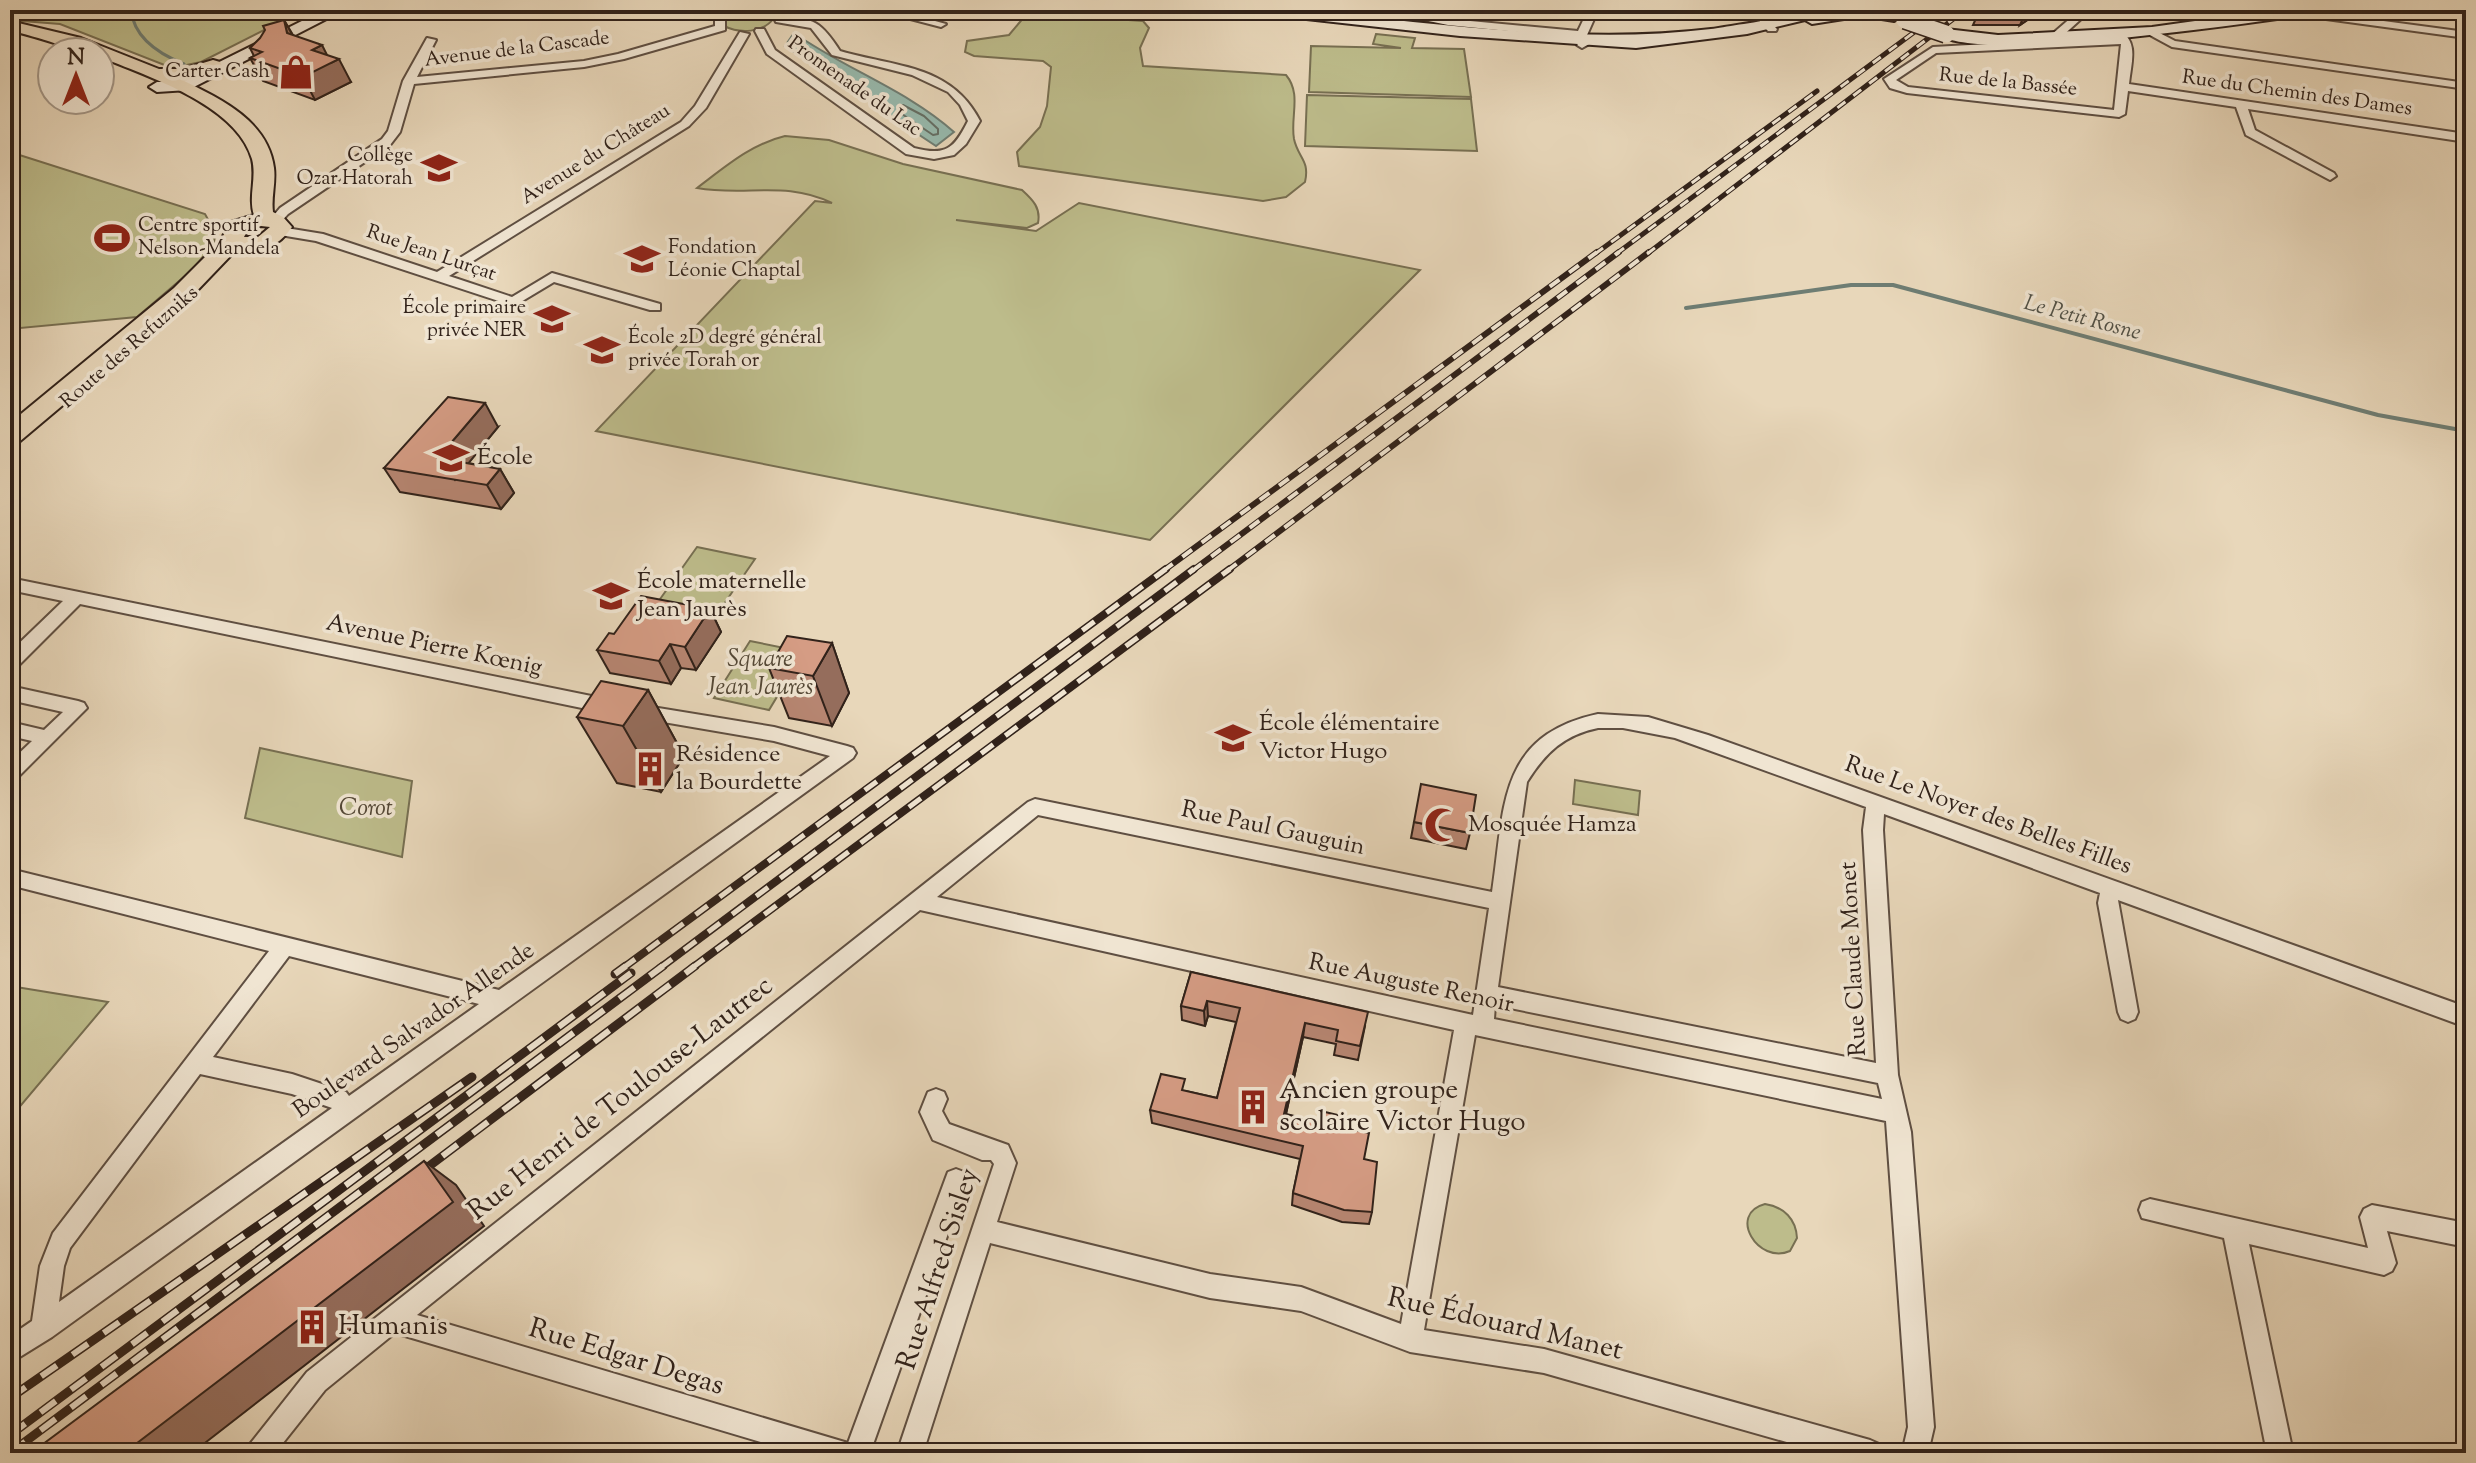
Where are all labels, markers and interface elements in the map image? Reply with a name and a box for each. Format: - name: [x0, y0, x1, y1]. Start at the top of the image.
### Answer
- street label: Avenue de la Cascade: [423, 24, 611, 76]
- street label: Promenade du Lac: [781, 30, 927, 144]
- north arrow: [36, 36, 116, 116]
- text: N: [67, 43, 85, 75]
- shop icon: Carter Cash: [277, 53, 315, 91]
- place label: Carter Cash: [165, 58, 270, 87]
- street label: Rue de la Bassée: [1937, 61, 2079, 105]
- street label: Rue du Chemin des Dames: [2180, 63, 2414, 125]
- street label: Avenue du Château: [516, 97, 677, 213]
- place label: Collège Ozar Hatorah: [297, 142, 413, 194]
- school or university icon: Collège Ozar Hatorah: [420, 149, 458, 187]
- place label: Centre sportif Nelson-Mandela: [138, 212, 280, 264]
- street label: Rue Jean Lurçat: [362, 218, 500, 290]
- sports icon: Centre sportif Nelson-Mandela: [93, 219, 131, 257]
- place label: Fondation Léonie Chaptal: [668, 234, 801, 286]
- school or university icon: Fondation Léonie Chaptal: [623, 240, 661, 278]
- street label: Route des Refuzniks: [55, 280, 205, 416]
- water label: Le Petit Rosne: [2020, 288, 2144, 350]
- place label: École primaire privée NER: [403, 293, 527, 346]
- school or university icon: École primaire privée NER: [533, 300, 571, 338]
- place label: École 2D degré général privée Torah or: [628, 323, 822, 376]
- school or university icon: École 2D degré général privée Torah or: [583, 331, 621, 369]
- school or university icon: École: [432, 439, 470, 477]
- place label: École: [477, 441, 533, 475]
- place label: École maternelle Jean Jaurès: [635, 565, 807, 627]
- school or university icon: École maternelle Jean Jaurès: [592, 577, 630, 615]
- street label: Avenue Pierre Kœnig: [323, 606, 546, 686]
- park label: Square Jean Jaurès: [706, 643, 813, 705]
- place label: École élémentaire Victor Hugo: [1259, 707, 1440, 769]
- school or university icon: École élémentaire Victor Hugo: [1214, 719, 1252, 757]
- place label: Résidence la Bourdette: [676, 738, 802, 800]
- street label: Rue Le Noyer des Belles Filles: [1840, 748, 2136, 884]
- building icon: Résidence la Bourdette: [631, 750, 669, 788]
- park label: Corot: [339, 792, 393, 826]
- street label: Rue Paul Gauguin: [1178, 793, 1368, 865]
- mosque icon: Mosquée Hamza: [1423, 806, 1461, 844]
- place label: Mosquée Hamza: [1468, 808, 1637, 842]
- street label: Rue Claude Monet: [1832, 861, 1876, 1057]
- street label: Boulevard Salvador Allende: [286, 934, 542, 1128]
- street label: Rue Auguste Renoir: [1305, 946, 1517, 1022]
- street label: Rue Henri de Toulouse-Lautrec: [460, 967, 782, 1231]
- place label: Ancien groupe scolaire Victor Hugo: [1279, 1071, 1526, 1143]
- building icon: Ancien groupe scolaire Victor Hugo: [1234, 1088, 1272, 1126]
- street label: Rue Alfred Sisley: [888, 1163, 990, 1375]
- street label: Rue Édouard Manet: [1383, 1278, 1627, 1372]
- place label: Humanis: [338, 1307, 448, 1347]
- building icon: Humanis: [293, 1308, 331, 1346]
- street label: Rue Edgar Degas: [523, 1309, 729, 1407]

